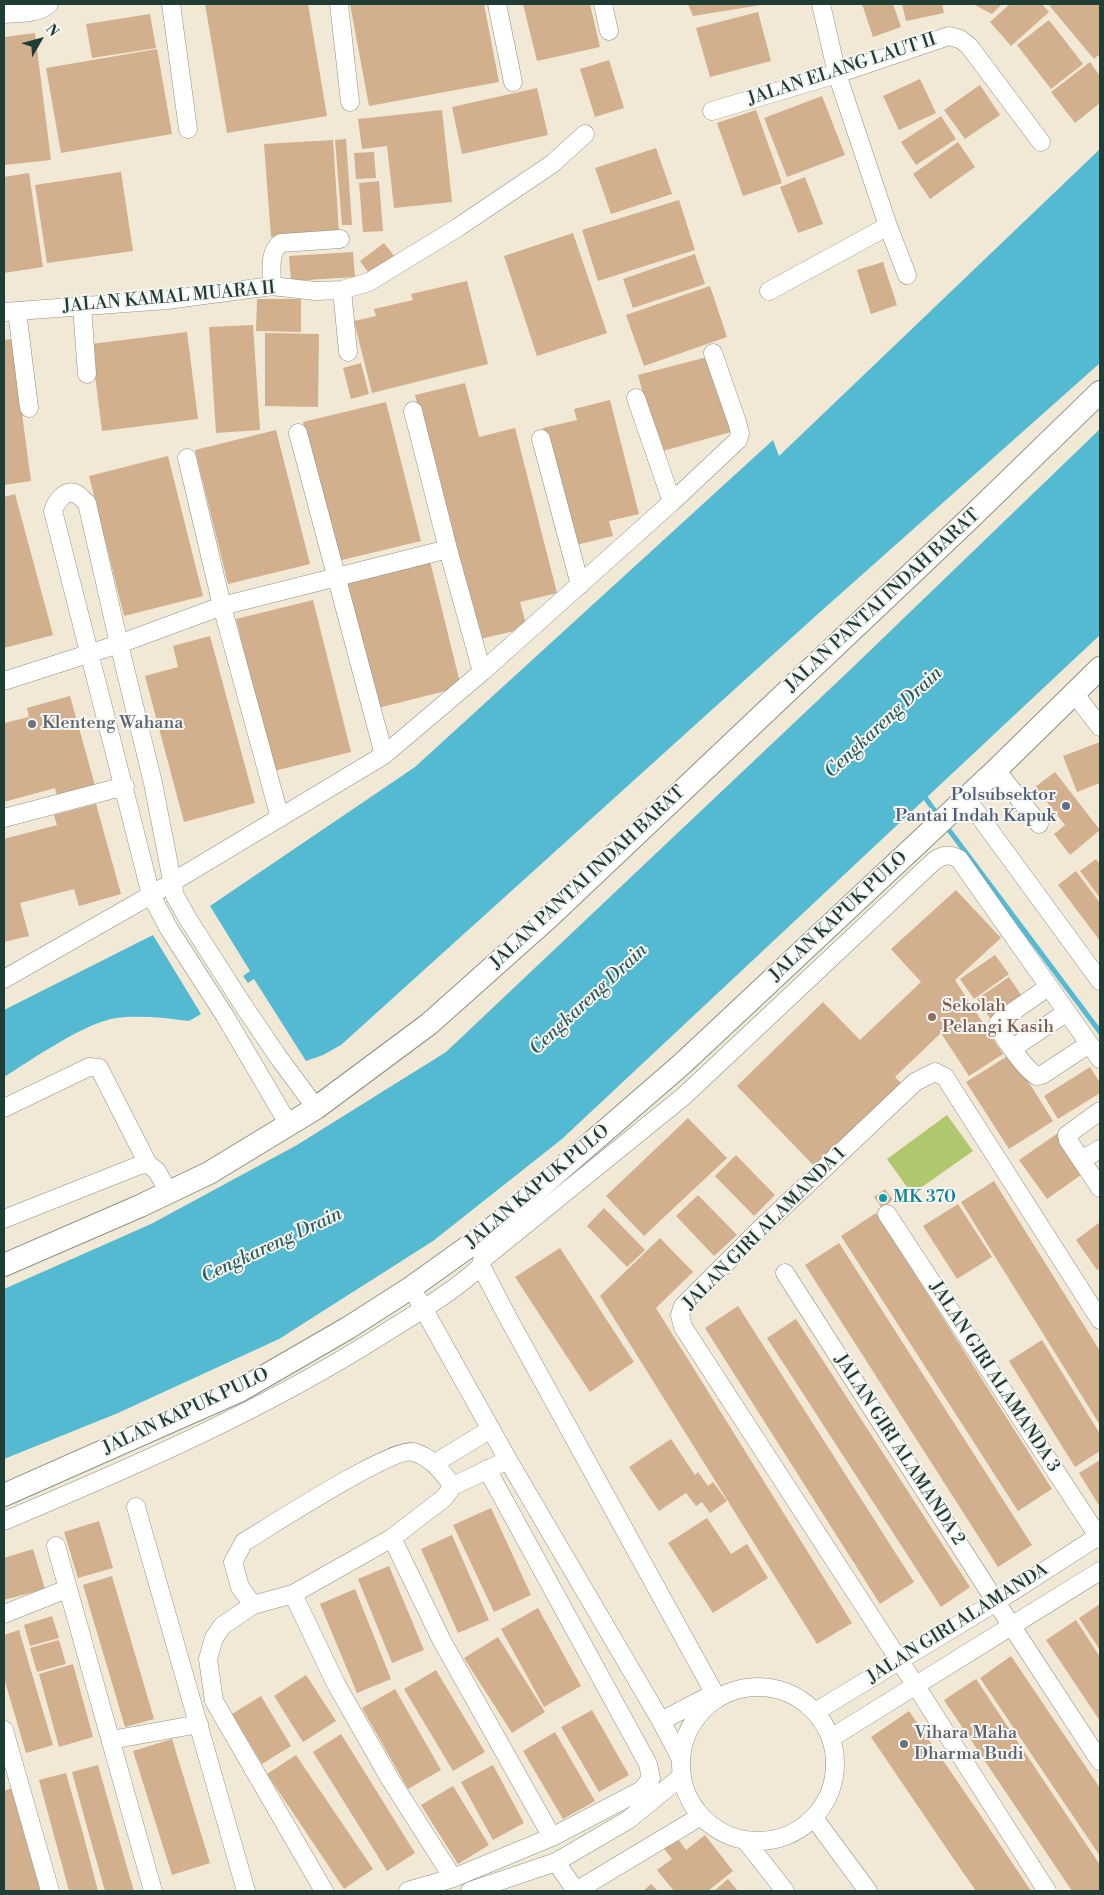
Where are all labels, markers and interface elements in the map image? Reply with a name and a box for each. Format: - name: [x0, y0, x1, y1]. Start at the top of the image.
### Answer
- north arrow: [15, 15, 65, 65]
- text: N: [41, 21, 62, 41]
- street label: JALAN ELANG LAUT II: [745, 29, 939, 111]
- street label: JALAN KAMAL MUARA II: [62, 278, 276, 318]
- street label: JALAN PANTAI INDAH BARAT: [781, 505, 985, 697]
- water label: Cengkareng Drain: [820, 663, 948, 783]
- place label: Klenteng Wahana: [42, 713, 183, 735]
- marker: Klenteng Wahana: [26, 718, 38, 730]
- street label: JALAN PANTAI INDAH BARAT: [486, 782, 690, 974]
- place label: Polsubsektor Pantai Indah Kapuk: [895, 785, 1056, 828]
- marker: Polsubsektor Pantai Indah Kapuk: [1060, 800, 1072, 812]
- street label: JALAN KAPUK PULO: [766, 848, 912, 986]
- water label: Cengkareng Drain: [525, 940, 653, 1060]
- place label: Sekolah Pelangi Kasih: [942, 996, 1054, 1038]
- marker: Sekolah Pelangi Kasih: [926, 1011, 938, 1023]
- street label: JALAN KAPUK PULO: [462, 1121, 614, 1253]
- street label: JALAN GIRI ALAMANDA 1: [679, 1143, 851, 1315]
- place label: MK 370: [893, 1187, 956, 1209]
- marker: MK 370: [877, 1192, 889, 1204]
- water label: Cengkareng Drain: [198, 1203, 346, 1289]
- street label: JALAN GIRI ALAMANDA 3: [924, 1278, 1064, 1476]
- street label: JALAN GIRI ALAMANDA 2: [829, 1350, 969, 1550]
- street label: JALAN KAPUK PULO: [100, 1364, 272, 1460]
- street label: JALAN GIRI ALAMANDA: [864, 1559, 1052, 1689]
- place label: Vihara Maha Dharma Budi: [914, 1723, 1024, 1766]
- marker: Vihara Maha Dharma Budi: [898, 1738, 910, 1750]

